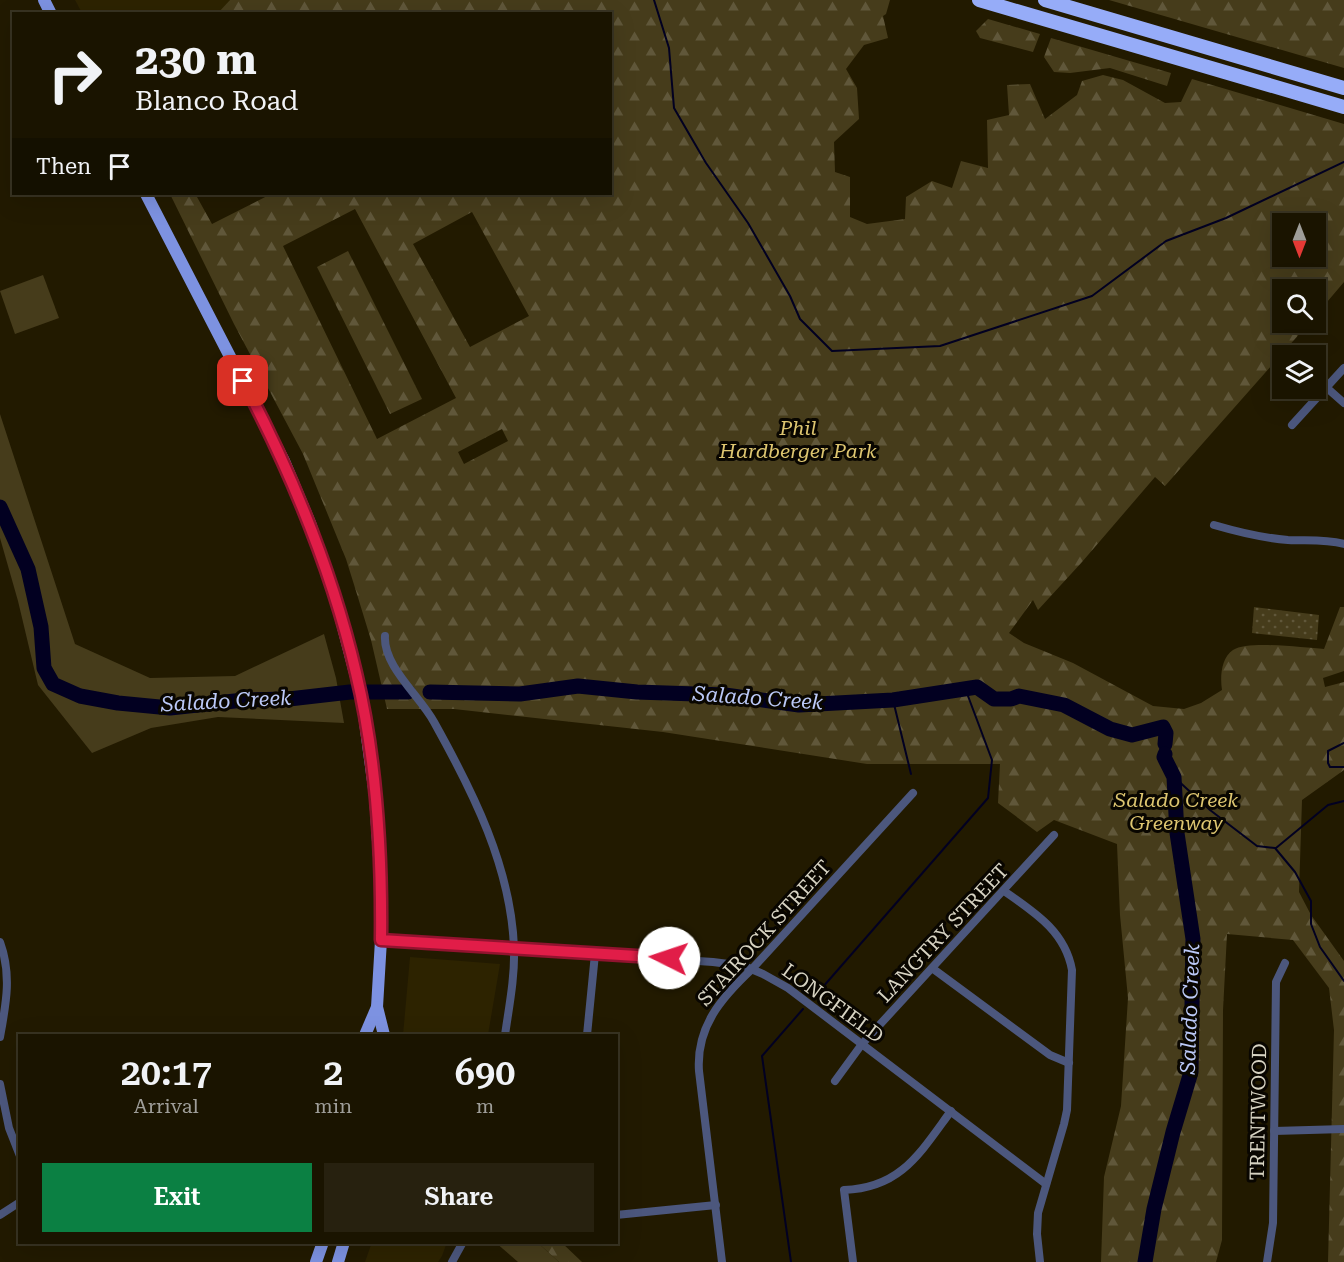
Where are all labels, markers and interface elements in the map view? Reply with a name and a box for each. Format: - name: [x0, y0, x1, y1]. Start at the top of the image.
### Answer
- text: 230 m: [135, 35, 257, 84]
- icon: right: [36, 36, 114, 114]
- text: Blanco Road: [135, 85, 298, 117]
- icon: arrive: [103, 150, 136, 183]
- text: Then: [36, 154, 91, 179]
- north arrow: [1272, 213, 1326, 267]
- map controls: [1272, 213, 1326, 399]
- button: search: [1272, 279, 1326, 333]
- button: layers: [1272, 345, 1326, 399]
- pin: [217, 355, 268, 406]
- icon: arrive: [226, 364, 259, 397]
- park label: Phil Hardberger Park: [718, 416, 877, 463]
- water label: Salado Creek: [691, 681, 825, 715]
- water label: Salado Creek: [159, 686, 292, 716]
- park label: Salado Creek Greenway: [1113, 788, 1238, 835]
- street label: STAIROCK STREET: [692, 855, 836, 1011]
- street label: LANGTRY STREET: [872, 858, 1014, 1008]
- position arrow: [637, 926, 701, 990]
- water label: Salado Creek: [1176, 943, 1204, 1076]
- street label: LONGFIELD: [777, 958, 889, 1048]
- street label: TRENTWOOD: [1245, 1043, 1271, 1181]
- text: 20:17: [121, 1052, 212, 1094]
- text: 2: [323, 1052, 343, 1094]
- text: 690: [455, 1052, 515, 1094]
- text: Arrival: [134, 1094, 199, 1118]
- text: min: [315, 1094, 352, 1118]
- text: m: [476, 1094, 494, 1118]
- button: Exit: [42, 1163, 312, 1232]
- button: Share: [324, 1163, 594, 1232]

